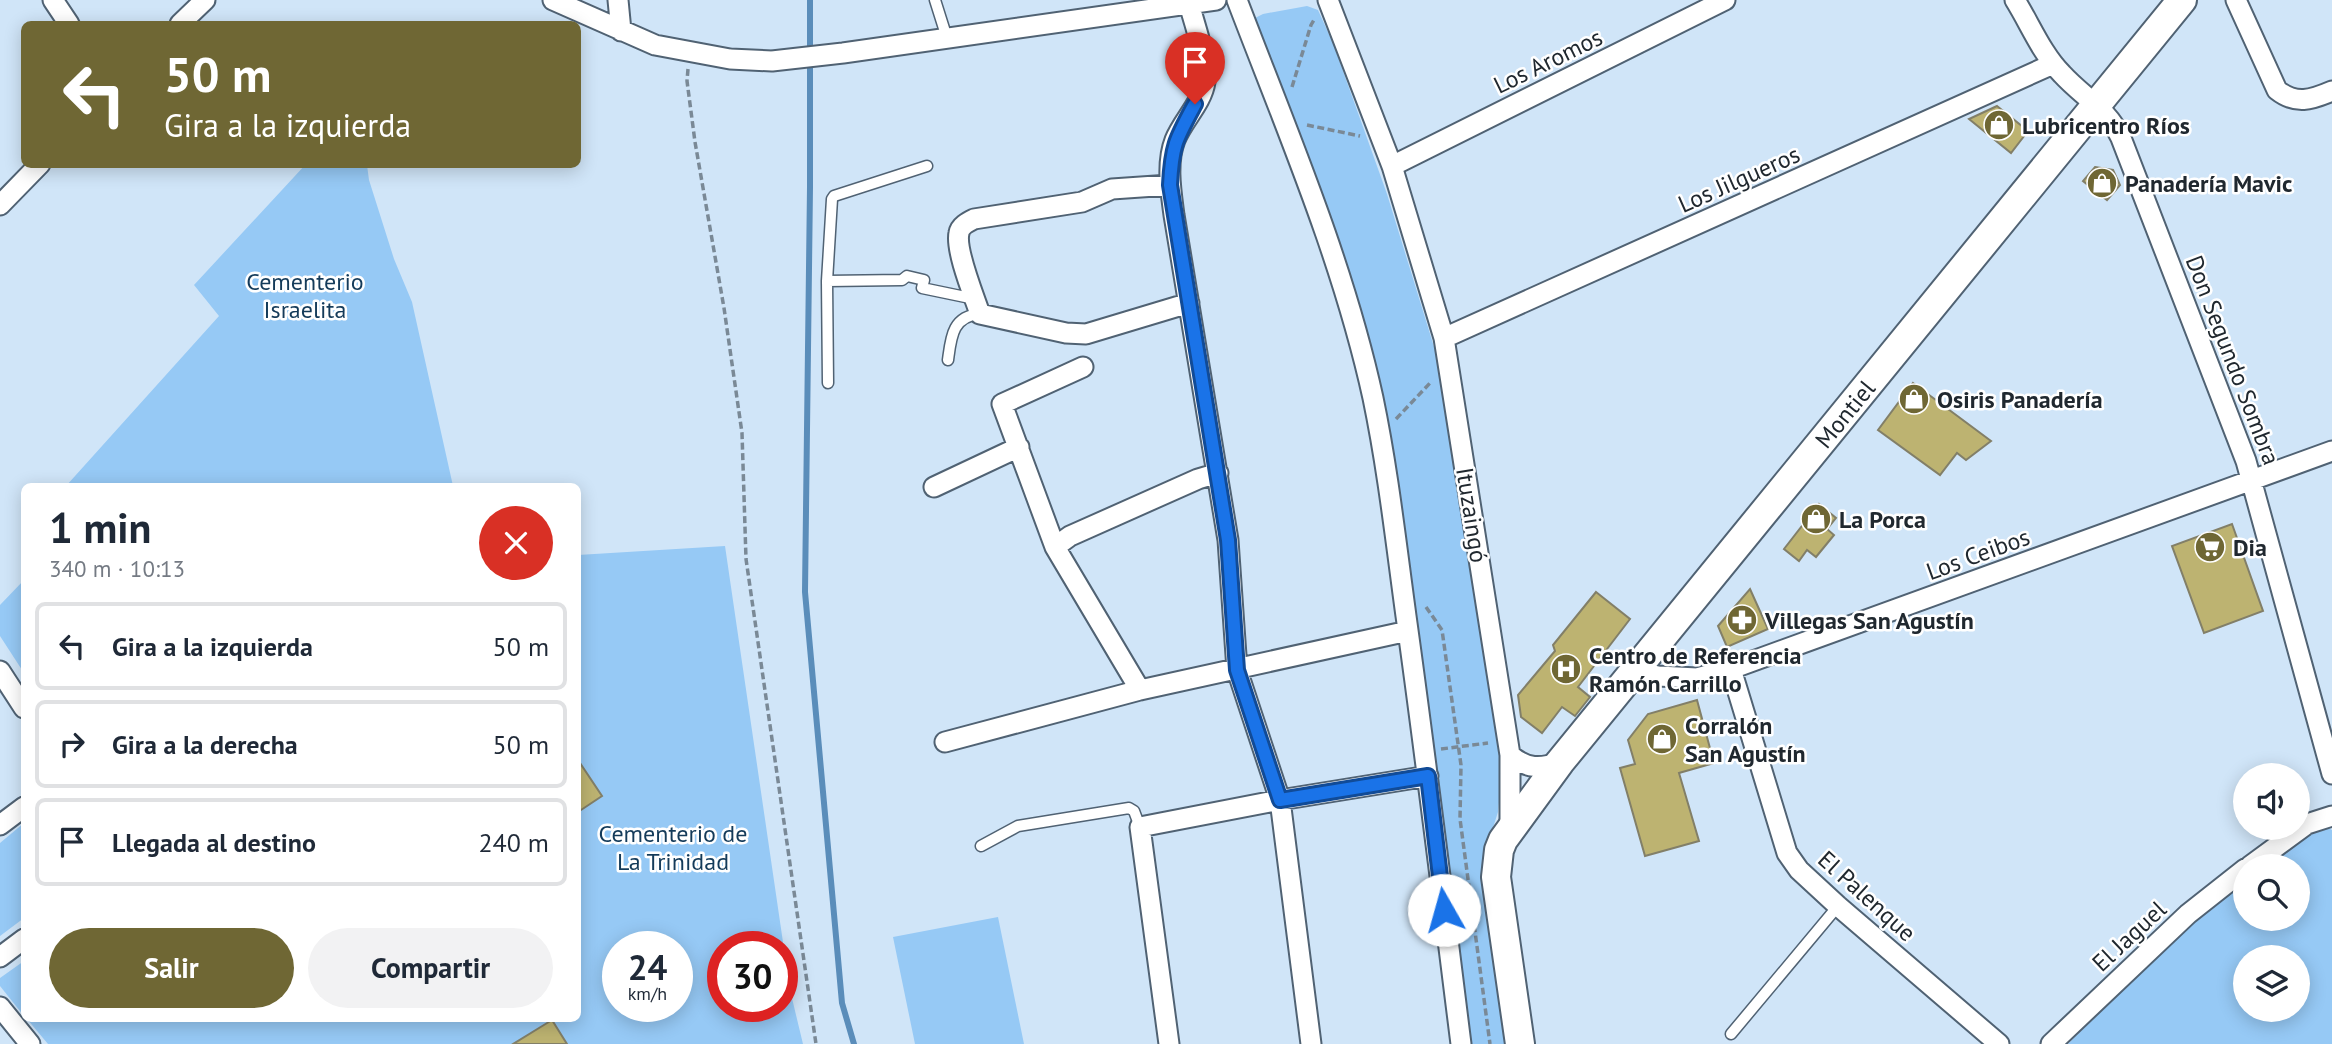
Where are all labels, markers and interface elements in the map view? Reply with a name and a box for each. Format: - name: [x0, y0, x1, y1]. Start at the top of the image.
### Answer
- street label: Los Aromos: [1489, 21, 1607, 101]
- pin: [1165, 32, 1225, 104]
- text: 50 m: [164, 42, 271, 106]
- icon: arrive: [1176, 43, 1214, 81]
- icon: left: [49, 49, 140, 140]
- text: Gira a la izquierda: [164, 104, 411, 146]
- shop icon: Lubricentro Ríos: [1982, 108, 2016, 142]
- place label: Lubricentro Ríos: [2022, 110, 2190, 141]
- street label: Los Jilgueros: [1673, 138, 1805, 220]
- shop icon: Panadería Mavic: [2085, 166, 2119, 200]
- place label: Panadería Mavic: [2125, 168, 2292, 199]
- street label: Don Segundo Sombra: [2179, 251, 2287, 469]
- park label: Cementerio Israelita: [246, 266, 364, 325]
- street label: Montiel: [1808, 374, 1882, 454]
- shop icon: Osiris Panadería: [1897, 382, 1931, 416]
- place label: Osiris Panadería: [1937, 384, 2103, 415]
- street label: Ituzaingó: [1449, 465, 1495, 565]
- text: 1 min: [49, 500, 151, 555]
- shop icon: La Porca: [1799, 502, 1833, 536]
- place label: La Porca: [1839, 504, 1926, 535]
- button: close: [479, 506, 553, 580]
- street label: Los Ceibos: [1922, 521, 2034, 587]
- supermarket icon: Dia: [2193, 530, 2227, 564]
- place label: Dia: [2233, 532, 2267, 563]
- text: 340 m · 10:13: [49, 554, 185, 583]
- pharmacy icon: Villegas San Agustín: [1725, 603, 1759, 637]
- place label: Villegas San Agustín: [1764, 605, 1974, 636]
- icon: left: [53, 627, 91, 665]
- text: Gira a la izquierda: [112, 630, 313, 663]
- text: 50 m: [493, 630, 549, 663]
- place label: Centro de Referencia Ramón Carrillo: [1589, 640, 1802, 699]
- hospital icon: Centro de Referencia Ramón Carrillo: [1549, 652, 1583, 686]
- place label: Corralón San Agustín: [1685, 710, 1806, 769]
- shop icon: Corralón San Agustín: [1645, 722, 1679, 756]
- icon: right: [53, 725, 91, 763]
- text: Gira a la derecha: [112, 728, 298, 761]
- text: 50 m: [493, 728, 549, 761]
- map controls: [2233, 763, 2310, 1022]
- button: sound: [2233, 763, 2310, 840]
- park label: Cementerio de La Trinidad: [599, 818, 747, 877]
- icon: arrive: [53, 823, 91, 861]
- text: Llegada al destino: [112, 826, 316, 859]
- text: 240 m: [478, 826, 549, 859]
- street label: El Palenque: [1812, 844, 1922, 948]
- button: search: [2233, 854, 2310, 931]
- position arrow: [1407, 873, 1481, 947]
- street label: El Jaguel: [2085, 894, 2173, 978]
- button: Salir: [49, 928, 294, 1008]
- button: Compartir: [308, 928, 553, 1008]
- speed limit sign: 30: [707, 931, 798, 1022]
- text: 24: [628, 944, 667, 990]
- button: layers: [2233, 945, 2310, 1022]
- text: km/h: [628, 982, 667, 1005]

